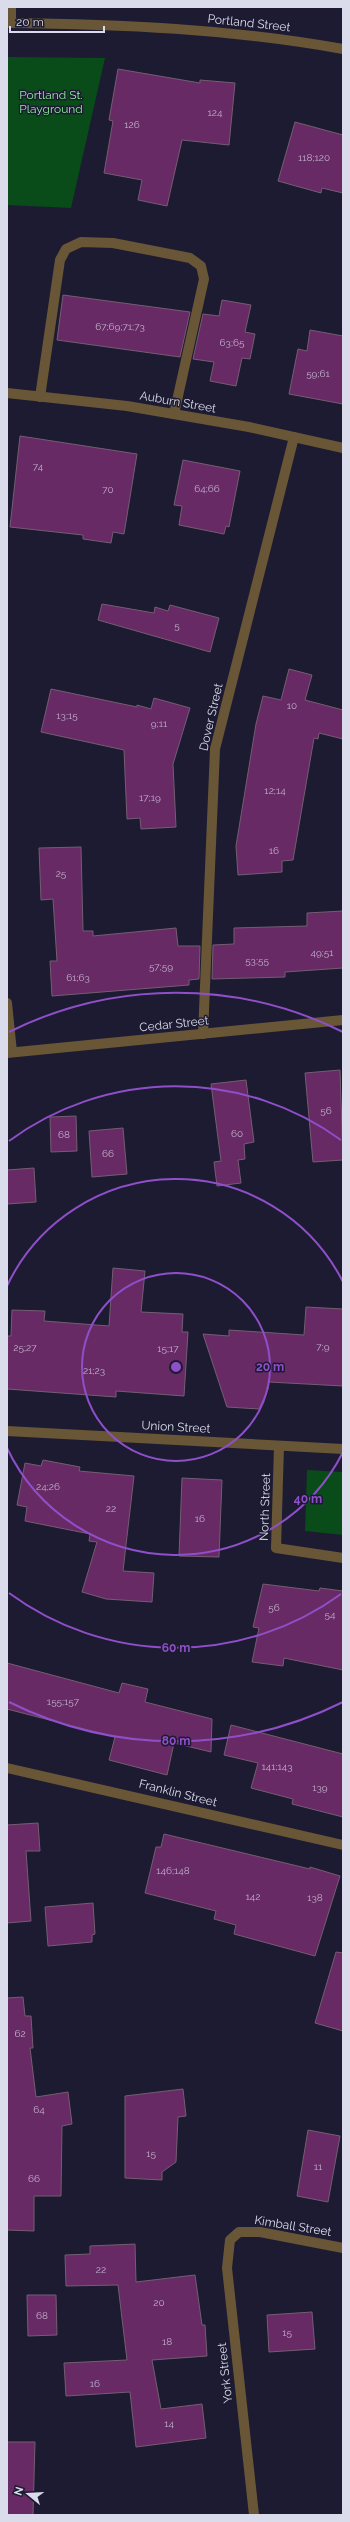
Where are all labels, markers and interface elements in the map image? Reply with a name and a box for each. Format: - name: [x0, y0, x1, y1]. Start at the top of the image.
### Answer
- scale bar: [10, 8, 104, 34]
- street label: Portland Street: [207, 12, 291, 34]
- text: 20 m: [16, 15, 44, 29]
- park label: Portland St. Playground: [19, 88, 83, 116]
- house number: 124: [208, 107, 223, 118]
- house number: 126: [124, 119, 140, 130]
- house number: 118;120: [298, 152, 330, 163]
- house number: 67;69;71;73: [95, 321, 145, 332]
- house number: 63;65: [220, 337, 245, 348]
- house number: 59;61: [306, 368, 331, 379]
- street label: Auburn Street: [139, 388, 217, 416]
- house number: 74: [33, 461, 44, 472]
- house number: 64;66: [194, 483, 220, 494]
- house number: 70: [102, 484, 114, 495]
- house number: 5: [174, 620, 180, 631]
- street label: Dover Street: [196, 682, 226, 752]
- house number: 10: [287, 700, 297, 711]
- house number: 13;15: [56, 710, 78, 721]
- house number: 9;11: [151, 718, 168, 729]
- house number: 12;14: [264, 785, 286, 796]
- house number: 17;19: [139, 792, 161, 803]
- house number: 16: [269, 845, 279, 856]
- house number: 25: [56, 868, 67, 879]
- house number: 49;51: [310, 947, 334, 958]
- house number: 53;55: [245, 955, 269, 966]
- house number: 57;59: [149, 961, 173, 972]
- house number: 61;63: [66, 972, 90, 983]
- street label: Cedar Street: [139, 1013, 209, 1035]
- house number: 56: [320, 1105, 332, 1116]
- house number: 60: [231, 1128, 243, 1139]
- house number: 68: [58, 1129, 70, 1140]
- house number: 66: [102, 1148, 114, 1159]
- house number: 7;9: [316, 1341, 330, 1352]
- house number: 25;27: [13, 1342, 37, 1353]
- house number: 15;17: [157, 1343, 179, 1354]
- centre of rings: [169, 1360, 183, 1374]
- text: 20 m: [256, 1360, 284, 1374]
- house number: 21;23: [83, 1365, 105, 1376]
- street label: Union Street: [141, 1418, 211, 1436]
- street label: North Street: [257, 1473, 273, 1541]
- house number: 24;26: [36, 1481, 60, 1492]
- text: 40 m: [294, 1492, 322, 1506]
- house number: 22: [106, 1503, 116, 1514]
- house number: 16: [195, 1513, 205, 1524]
- house number: 56: [268, 1602, 280, 1613]
- house number: 54: [325, 1609, 336, 1620]
- text: 60 m: [162, 1641, 190, 1655]
- house number: 155;157: [47, 1696, 80, 1707]
- text: 80 m: [162, 1734, 190, 1748]
- house number: 141;143: [261, 1761, 293, 1772]
- street label: Franklin Street: [138, 1777, 218, 1809]
- house number: 139: [312, 1782, 328, 1793]
- house number: 146;148: [156, 1865, 190, 1876]
- house number: 142: [246, 1891, 260, 1902]
- house number: 138: [307, 1892, 323, 1903]
- house number: 62: [14, 2028, 26, 2039]
- house number: 64: [33, 2104, 45, 2115]
- house number: 15: [146, 2148, 156, 2159]
- house number: 11: [314, 2161, 323, 2172]
- house number: 66: [28, 2173, 40, 2184]
- street label: Kimball Street: [253, 2213, 333, 2239]
- house number: 22: [96, 2264, 106, 2275]
- house number: 20: [153, 2297, 165, 2308]
- house number: 68: [36, 2310, 48, 2321]
- house number: 15: [282, 2327, 292, 2338]
- house number: 18: [162, 2336, 172, 2347]
- street label: York Street: [215, 2342, 235, 2404]
- house number: 16: [90, 2378, 100, 2389]
- house number: 14: [164, 2418, 174, 2429]
- north arrow: [8, 2474, 48, 2514]
- text: N: [11, 2485, 26, 2497]

